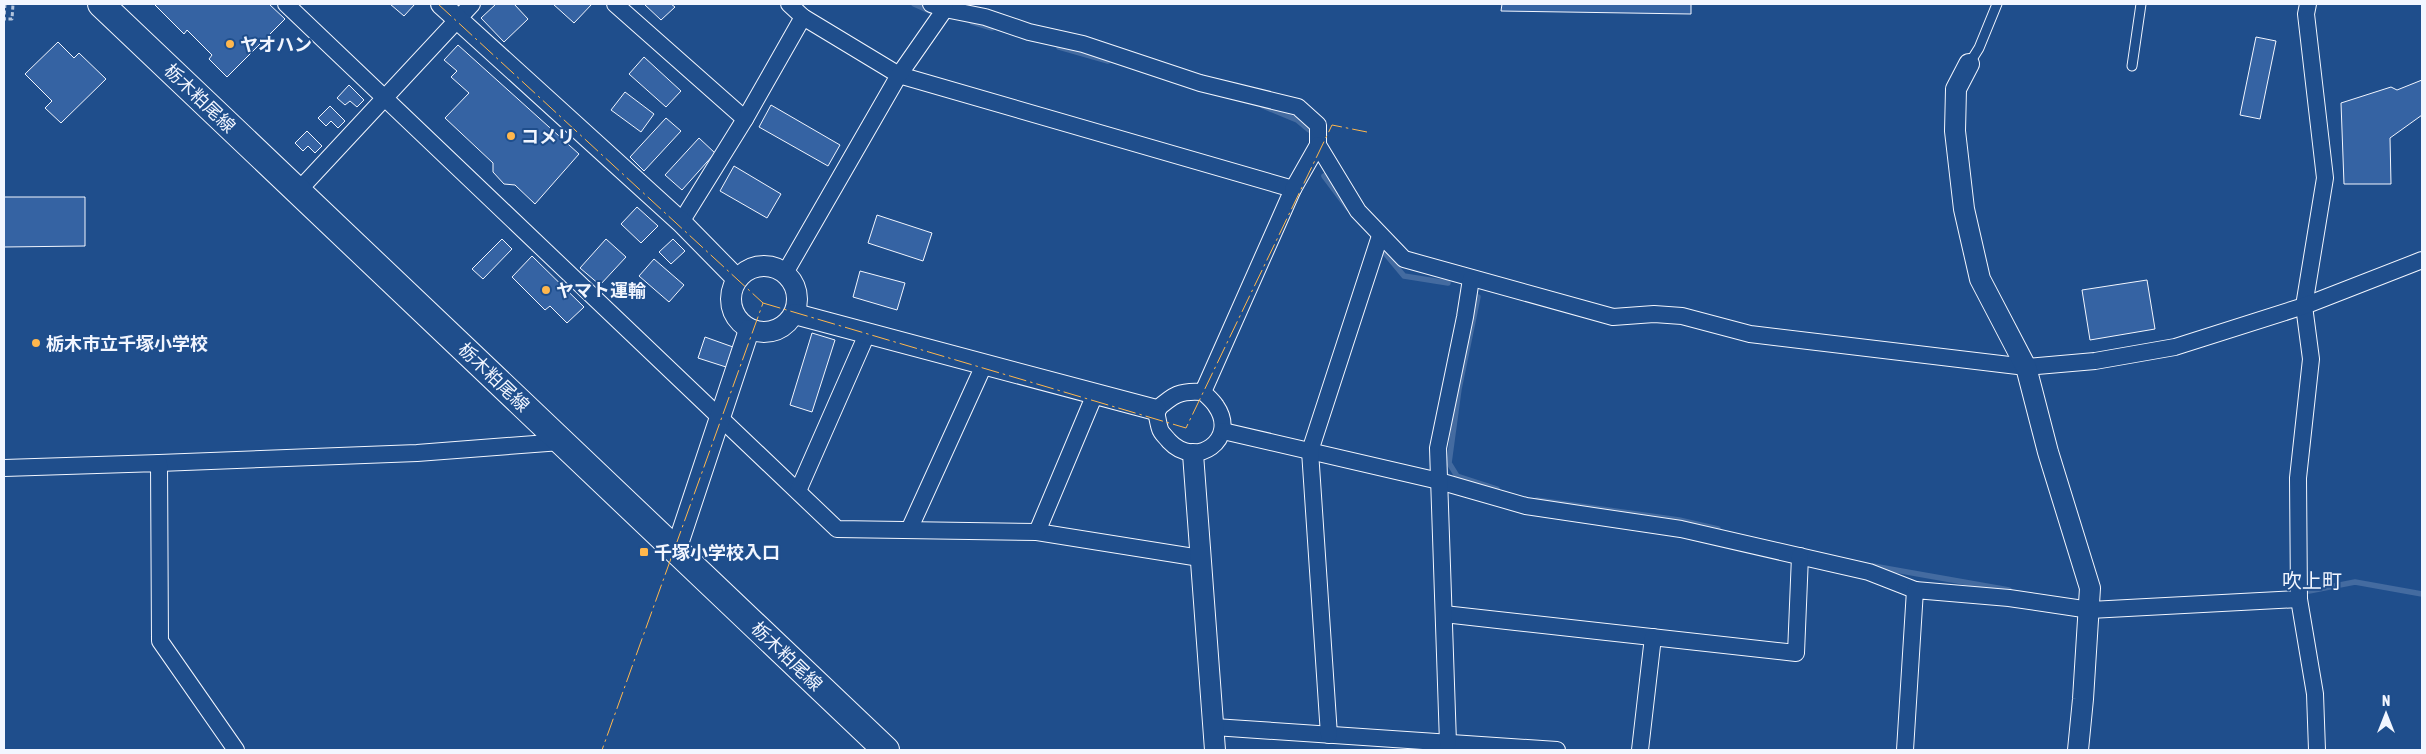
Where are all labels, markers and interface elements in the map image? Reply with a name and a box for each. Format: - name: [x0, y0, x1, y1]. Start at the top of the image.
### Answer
- place label: ヤオハン: [240, 34, 312, 55]
- marker: ヤオハン: [224, 38, 236, 50]
- street label: 栃木粕尾線: [160, 59, 240, 137]
- place label: コメリ: [521, 126, 575, 147]
- marker: コメリ: [505, 130, 517, 142]
- place label: ヤマト運輸: [556, 280, 646, 301]
- marker: ヤマト運輸: [540, 284, 552, 296]
- place label: 栃木市立千塚小学校: [46, 333, 208, 354]
- marker: 栃木市立千塚小学校: [30, 337, 42, 349]
- street label: 栃木粕尾線: [454, 338, 534, 416]
- place label: 千塚小学校入口: [654, 542, 780, 563]
- marker: 千塚小学校入口: [638, 546, 650, 558]
- district label: 吹上町: [2282, 569, 2342, 592]
- street label: 栃木粕尾線: [747, 617, 827, 695]
- north arrow: [2361, 689, 2411, 739]
- text: N: [2382, 693, 2390, 709]

